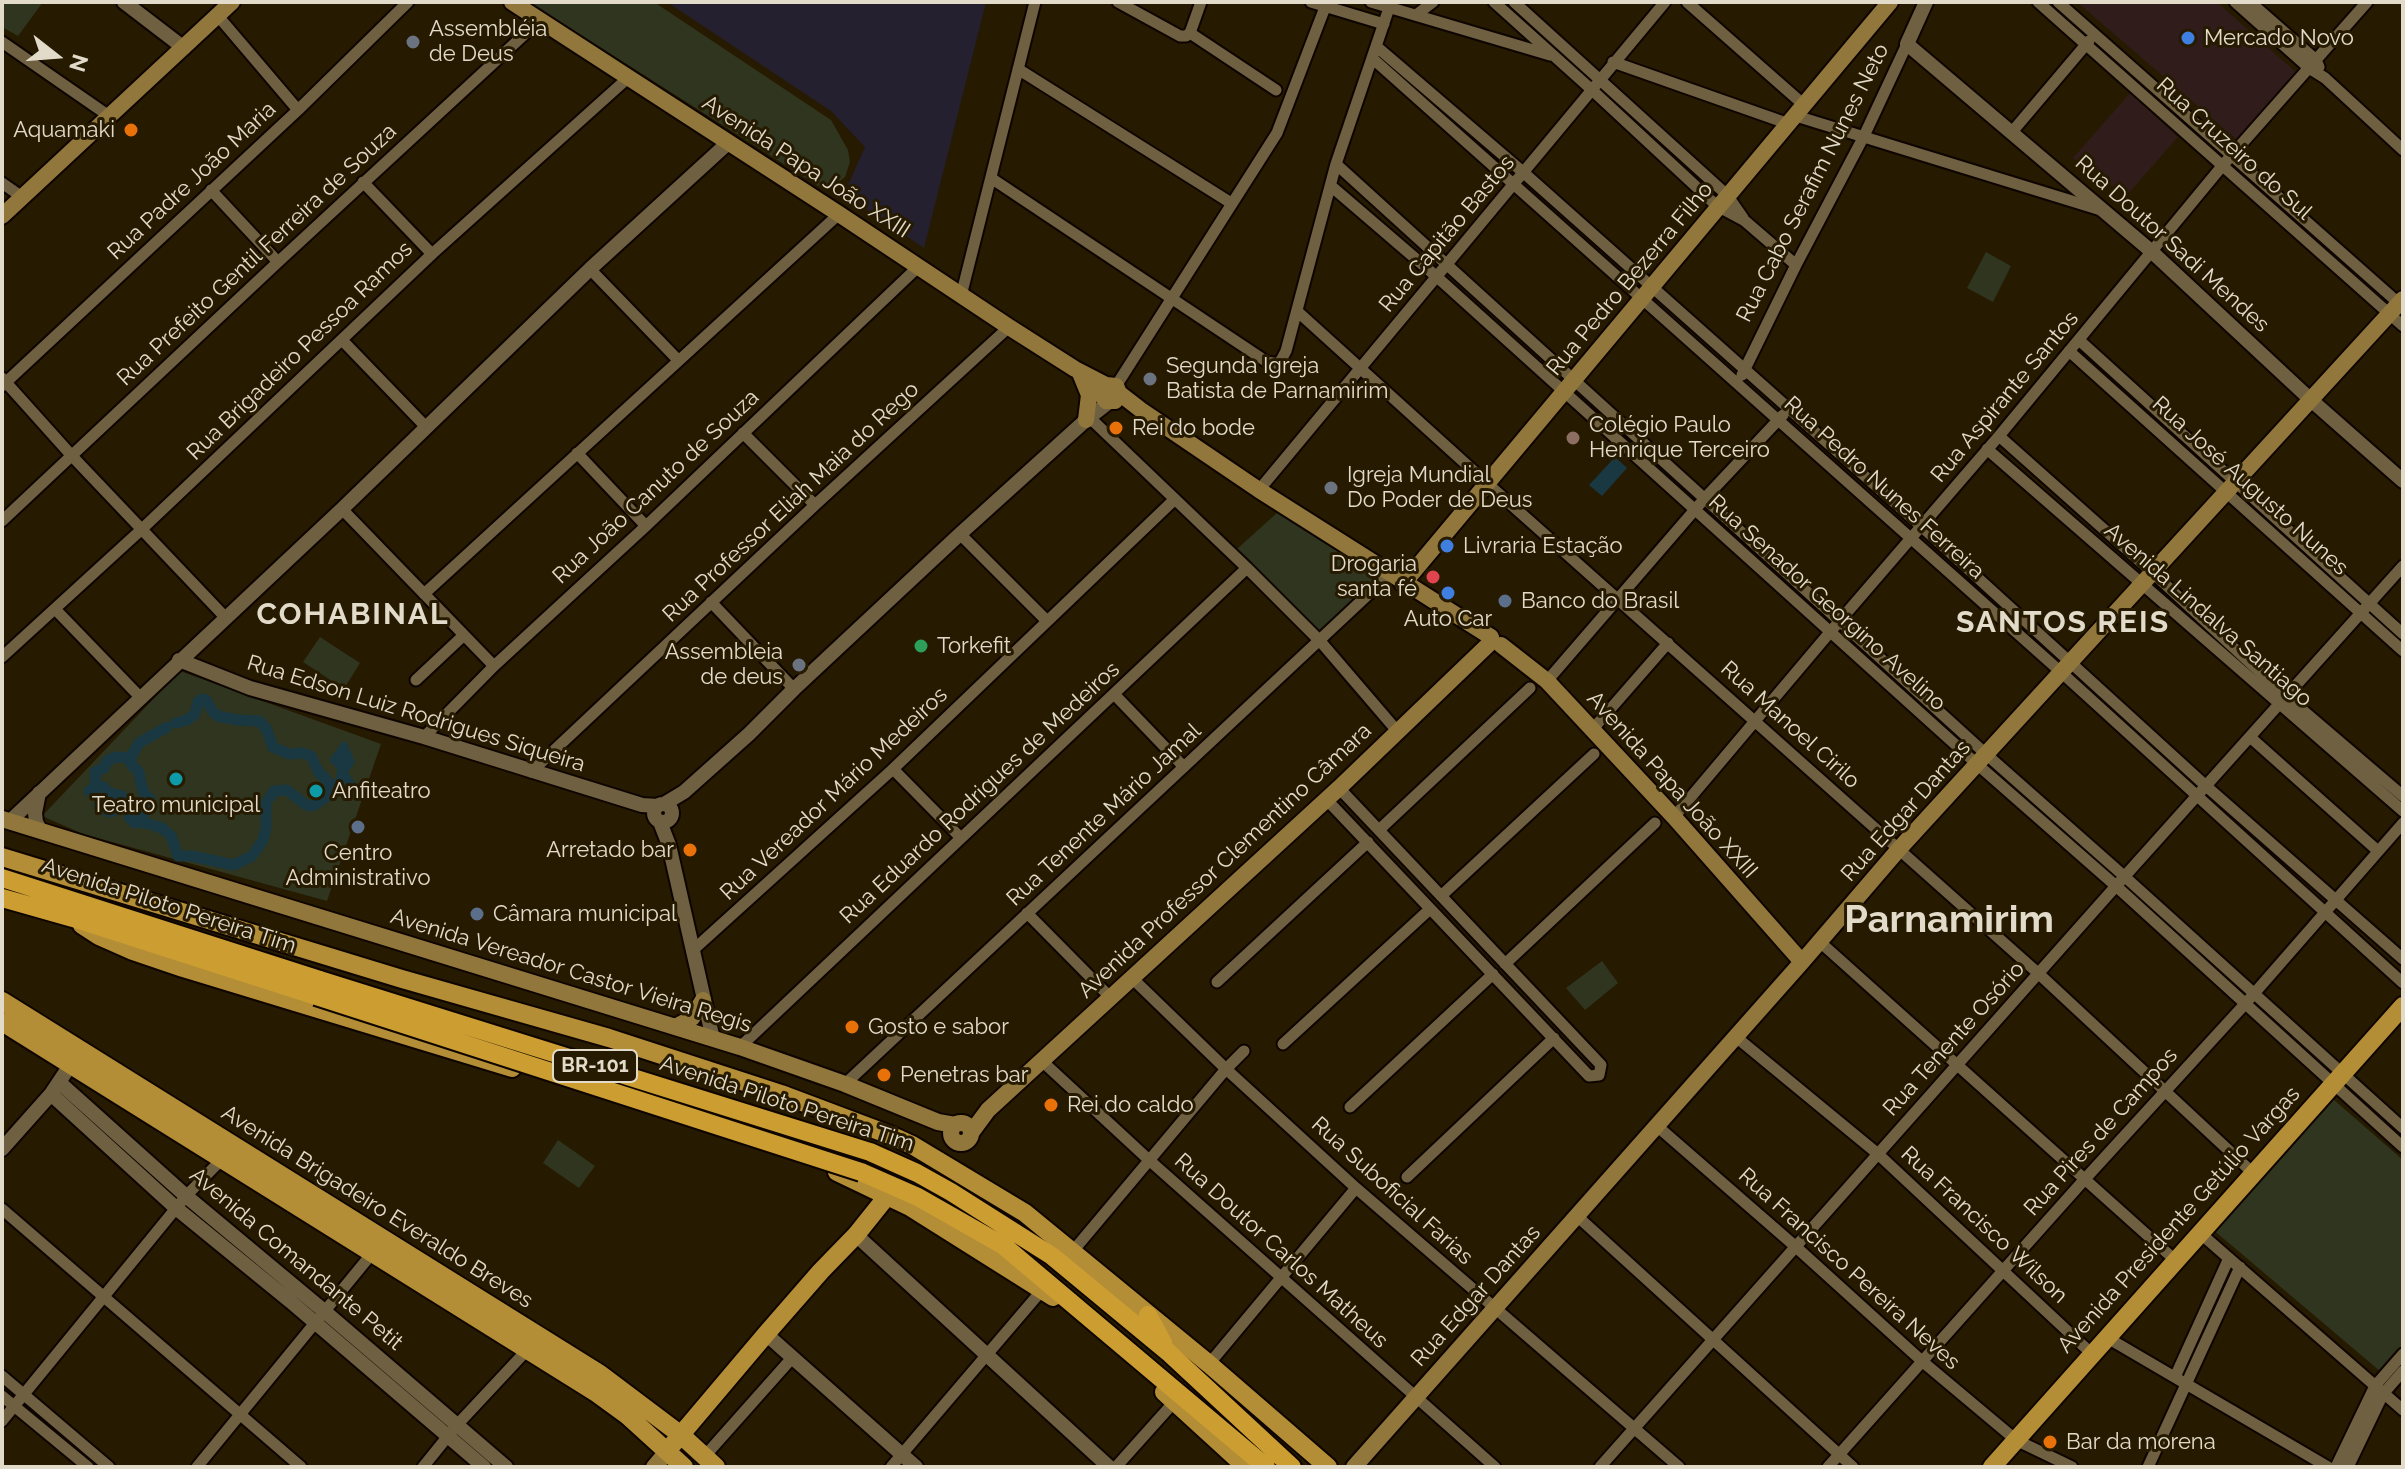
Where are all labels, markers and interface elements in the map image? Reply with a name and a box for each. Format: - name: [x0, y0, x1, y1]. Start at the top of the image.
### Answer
- north arrow: [16, 16, 96, 96]
- place label: Assembléia de Deus: [429, 16, 547, 68]
- place label: Mercado Novo: [2204, 25, 2354, 51]
- marker: Mercado Novo: [2179, 29, 2197, 47]
- marker: Assembléia de Deus: [404, 33, 422, 51]
- street label: Rua Cabo Serafim Nunes Neto: [1731, 39, 1895, 327]
- text: N: [64, 51, 94, 75]
- street label: Rua Cruzeiro do Sul: [2151, 72, 2317, 226]
- street label: Avenida Papa João XXIII: [697, 90, 915, 244]
- street label: Rua Padre João Maria: [103, 96, 281, 266]
- place label: Aquamaki: [13, 117, 115, 143]
- street label: Rua Prefeito Gentil Ferreira de Souza: [112, 118, 402, 392]
- marker: Aquamaki: [122, 121, 140, 139]
- street label: Rua Capitão Bastos: [1374, 150, 1520, 318]
- street label: Rua Doutor Sadi Mendes: [2070, 150, 2274, 338]
- street label: Rua Pedro Bezerra Filho: [1541, 177, 1719, 381]
- street label: Rua Brigadeiro Pessoa Ramos: [182, 236, 418, 466]
- street label: Rua Aspirante Santos: [1926, 306, 2084, 488]
- place label: Segunda Igreja Batista de Parnamirim: [1166, 353, 1388, 404]
- marker: Segunda Igreja Batista de Parnamirim: [1141, 370, 1159, 388]
- street label: Rua Professor Eliah Maia do Rego: [657, 376, 925, 628]
- street label: Rua João Canuto de Souza: [547, 384, 765, 590]
- street label: Rua Pedro Nunes Ferreira: [1778, 391, 1990, 585]
- street label: Rua José Augusto Nunes: [2147, 391, 2353, 581]
- place label: Colégio Paulo Henrique Terceiro: [1589, 412, 1770, 464]
- place label: Rei do bode: [1132, 415, 1255, 441]
- marker: Rei do bode: [1107, 419, 1125, 437]
- marker: Colégio Paulo Henrique Terceiro: [1564, 429, 1582, 447]
- place label: Igreja Mundial Do Poder de Deus: [1347, 462, 1532, 514]
- marker: Igreja Mundial Do Poder de Deus: [1322, 479, 1340, 497]
- street label: Rua Senador Georgino Avelino: [1703, 489, 1951, 717]
- street label: Avenida Lindalva Santiago: [2099, 517, 2317, 713]
- place label: Livraria Estação: [1463, 533, 1623, 559]
- marker: Livraria Estação: [1438, 537, 1456, 555]
- place label: Drogaria santa fé: [1331, 551, 1417, 602]
- marker: Drogaria santa fé: [1424, 568, 1442, 586]
- marker: Auto Car: [1439, 584, 1457, 602]
- place label: Banco do Brasil: [1521, 588, 1679, 614]
- marker: Banco do Brasil: [1496, 592, 1514, 610]
- district label: COHABINAL: [256, 597, 450, 633]
- district label: SANTOS REIS: [1956, 605, 2170, 641]
- place label: Auto Car: [1404, 606, 1492, 632]
- place label: Torkefit: [937, 633, 1011, 659]
- marker: Torkefit: [912, 637, 930, 655]
- place label: Assembleia de deus: [665, 639, 783, 690]
- street label: Rua Edson Luiz Rodrigues Siqueira: [244, 650, 588, 778]
- marker: Assembleia de deus: [790, 656, 808, 674]
- street label: Rua Eduardo Rodrigues de Medeiros: [835, 656, 1125, 930]
- street label: Rua Manoel Cirilo: [1715, 656, 1865, 794]
- street label: Rua Vereador Mário Medeiros: [715, 682, 953, 906]
- street label: Avenida Papa João XXIII: [1581, 686, 1763, 884]
- street label: Rua Tenente Mário Jamal: [1001, 718, 1207, 912]
- street label: Avenida Professor Clementino Câmara: [1073, 718, 1377, 1004]
- street label: Rua Edgar Dantas: [1836, 735, 1976, 887]
- marker: Teatro municipal: [167, 770, 185, 788]
- place label: Anfiteatro: [332, 778, 430, 804]
- marker: Anfiteatro: [307, 782, 325, 800]
- place label: Teatro municipal: [92, 792, 260, 818]
- marker: Centro Administrativo: [349, 818, 367, 836]
- place label: Arretado bar: [546, 837, 674, 863]
- place label: Centro Administrativo: [285, 840, 431, 892]
- marker: Arretado bar: [681, 841, 699, 859]
- street label: Avenida Piloto Pereira Tim: [39, 852, 299, 960]
- district label: Parnamirim: [1844, 898, 2054, 944]
- place label: Câmara municipal: [493, 901, 677, 927]
- street label: Avenida Vereador Castor Vieira Regis: [387, 903, 755, 1039]
- marker: Câmara municipal: [468, 905, 486, 923]
- street label: Rua Tenente Osório: [1878, 956, 2030, 1122]
- place label: Gosto e sabor: [868, 1014, 1009, 1040]
- marker: Gosto e sabor: [843, 1018, 861, 1036]
- street label: Rua Pires de Campos: [2019, 1043, 2183, 1221]
- road number: BR-101: [553, 1050, 637, 1082]
- street label: Avenida Piloto Pereira Tim: [657, 1050, 917, 1158]
- place label: Penetras bar: [900, 1062, 1029, 1088]
- marker: Penetras bar: [875, 1066, 893, 1084]
- street label: Avenida Presidente Getúlio Vargas: [2052, 1081, 2306, 1359]
- place label: Rei do caldo: [1067, 1092, 1194, 1118]
- marker: Rei do caldo: [1042, 1096, 1060, 1114]
- street label: Avenida Brigadeiro Everaldo Breves: [216, 1100, 538, 1314]
- street label: Rua Suboficial Farias: [1306, 1112, 1478, 1270]
- street label: Rua Francisco Wilson: [1895, 1141, 2073, 1309]
- street label: Rua Doutor Carlos Matheus: [1169, 1148, 1393, 1354]
- street label: Avenida Comandante Petit: [184, 1162, 408, 1356]
- street label: Rua Francisco Pereira Neves: [1733, 1163, 1965, 1375]
- street label: Rua Edgar Dantas: [1406, 1220, 1546, 1372]
- place label: Bar da morena: [2066, 1429, 2216, 1455]
- marker: Bar da morena: [2041, 1433, 2059, 1451]

